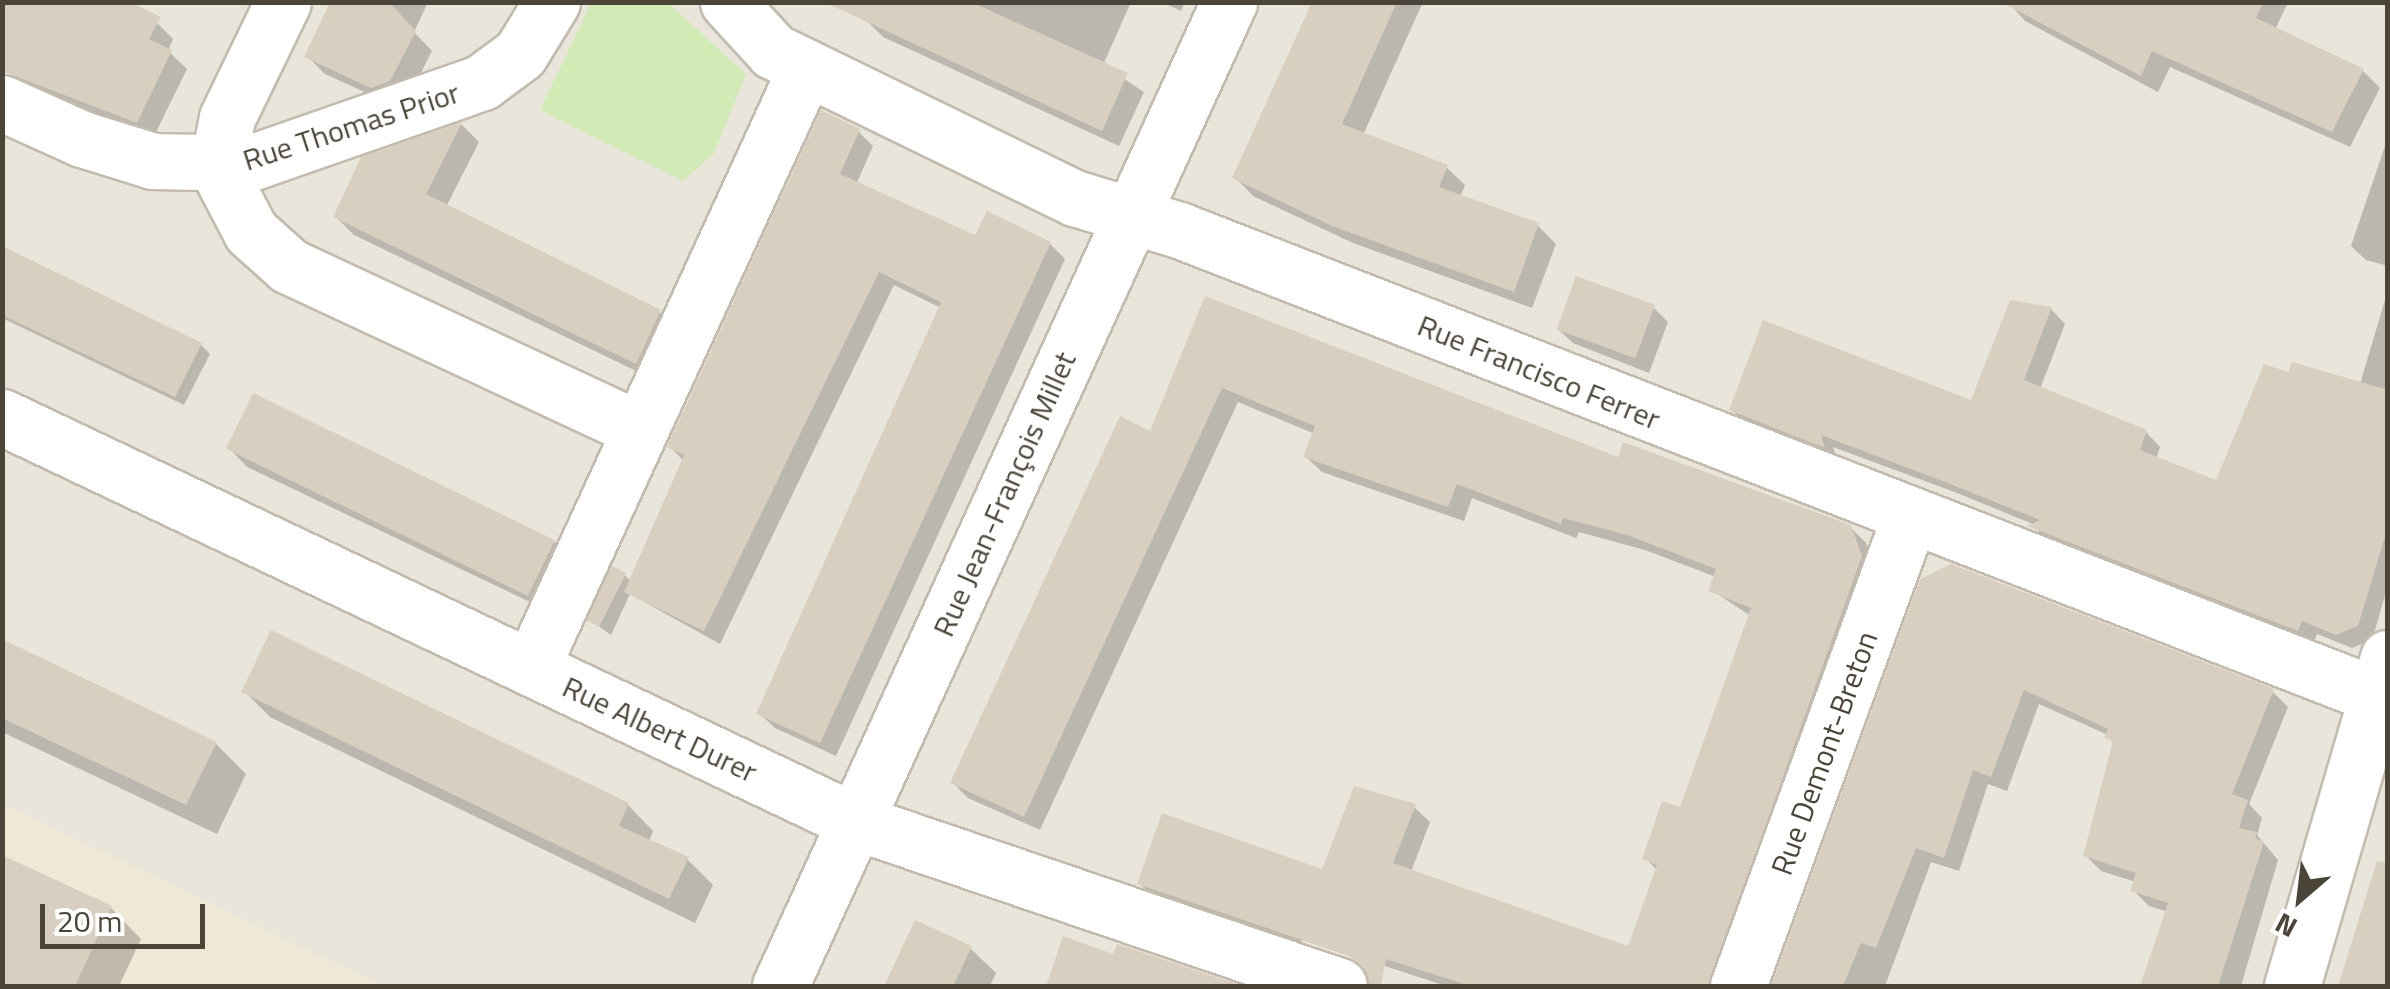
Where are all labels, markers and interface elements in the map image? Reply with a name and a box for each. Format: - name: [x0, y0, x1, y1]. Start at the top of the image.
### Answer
- street label: Rue Thomas Prior: [238, 74, 464, 178]
- street label: Rue Francisco Ferrer: [1413, 307, 1665, 437]
- street label: Rue Jean-François Millet: [925, 346, 1083, 642]
- street label: Rue Demont-Breton: [1763, 626, 1885, 880]
- street label: Rue Albert Durer: [557, 668, 763, 790]
- north arrow: [2250, 849, 2350, 949]
- scale bar: [45, 884, 210, 946]
- text: 20 m: [57, 898, 122, 944]
- text: N: [2267, 902, 2304, 949]

